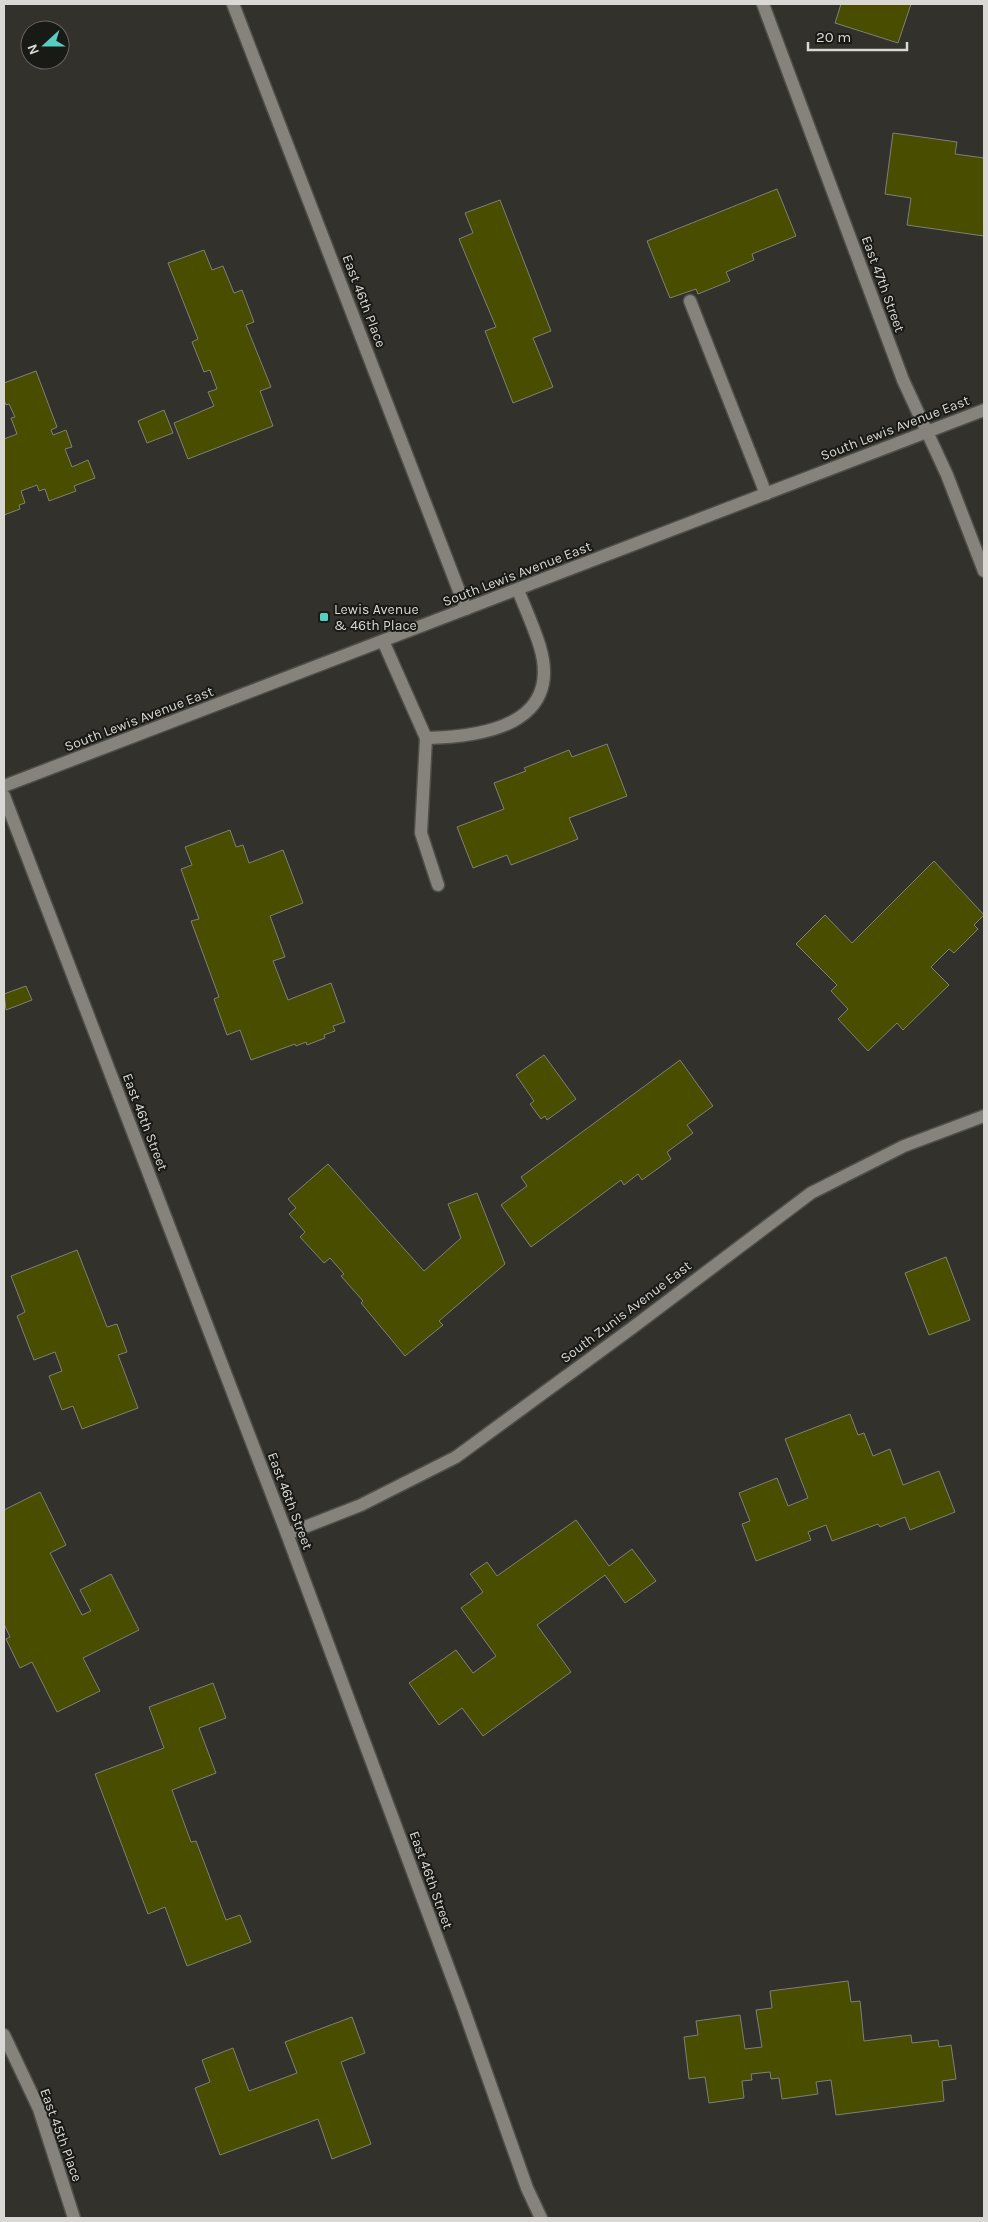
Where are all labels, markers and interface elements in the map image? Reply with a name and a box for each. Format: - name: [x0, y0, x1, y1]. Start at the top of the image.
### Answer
- north arrow: [20, 20, 70, 70]
- scale bar: [808, 20, 907, 52]
- text: 20 m: [816, 28, 851, 46]
- text: N: [24, 42, 43, 57]
- street label: East 47th Street: [858, 233, 908, 335]
- street label: East 46th Place: [338, 252, 390, 350]
- street label: South Lewis Avenue East: [818, 392, 972, 464]
- street label: South Lewis Avenue East: [440, 538, 594, 610]
- place label: Lewis Avenue & 46th Place: [334, 601, 419, 634]
- marker: Lewis Avenue & 46th Place: [318, 611, 330, 623]
- street label: South Lewis Avenue East: [62, 683, 216, 755]
- street label: East 46th Street: [119, 1071, 171, 1173]
- street label: South Zunis Avenue East: [557, 1257, 695, 1367]
- street label: East 46th Street: [264, 1450, 316, 1552]
- street label: East 46th Street: [405, 1829, 457, 1931]
- street label: East 45th Place: [36, 2086, 86, 2184]

